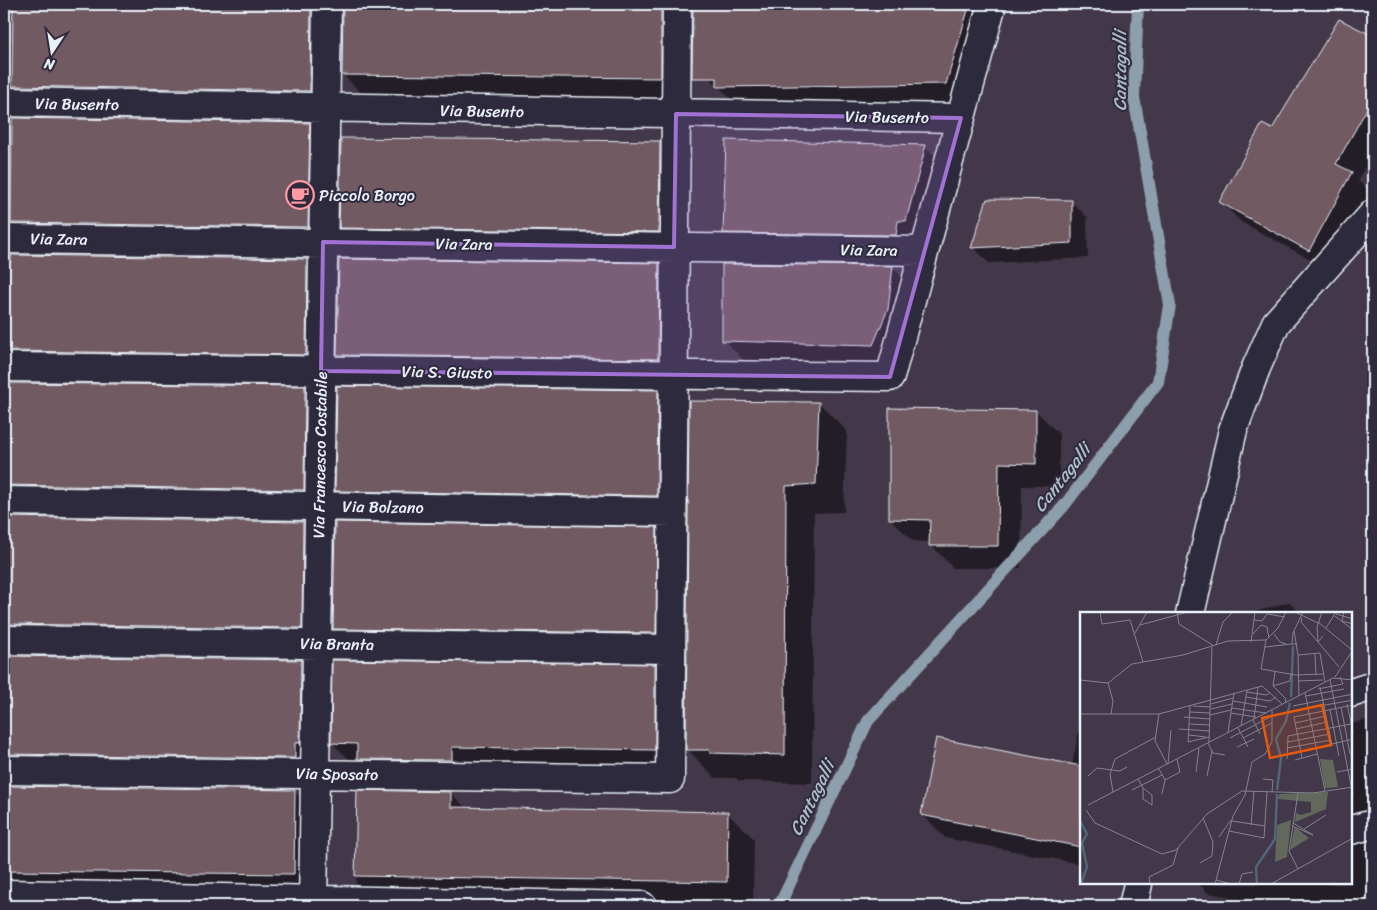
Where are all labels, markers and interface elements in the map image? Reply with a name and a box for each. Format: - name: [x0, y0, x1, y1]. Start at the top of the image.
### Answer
- water label: Cantagalli: [1104, 27, 1136, 111]
- north arrow: [28, 28, 78, 78]
- text: N: [42, 51, 58, 78]
- street label: Via Busento: [35, 89, 119, 119]
- street label: Via Busento: [440, 96, 524, 126]
- street label: Via Busento: [845, 102, 929, 132]
- cafe icon: Piccolo Borgo: [285, 180, 315, 210]
- place label: Piccolo Borgo: [319, 181, 415, 210]
- street label: Via Zara: [30, 224, 88, 254]
- street label: Via Zara: [435, 229, 493, 259]
- street label: Via Zara: [840, 235, 898, 265]
- street label: Via S. Giusto: [401, 357, 493, 387]
- street label: Via Francesco Costabile: [304, 371, 336, 539]
- water label: Cantagalli: [1025, 433, 1102, 519]
- street label: Via Bolzano: [342, 492, 424, 522]
- inset map: [1080, 612, 1352, 885]
- street label: Via Branta: [300, 629, 374, 659]
- water label: Cantagalli: [780, 751, 846, 841]
- street label: Via Sposato: [296, 759, 378, 789]

